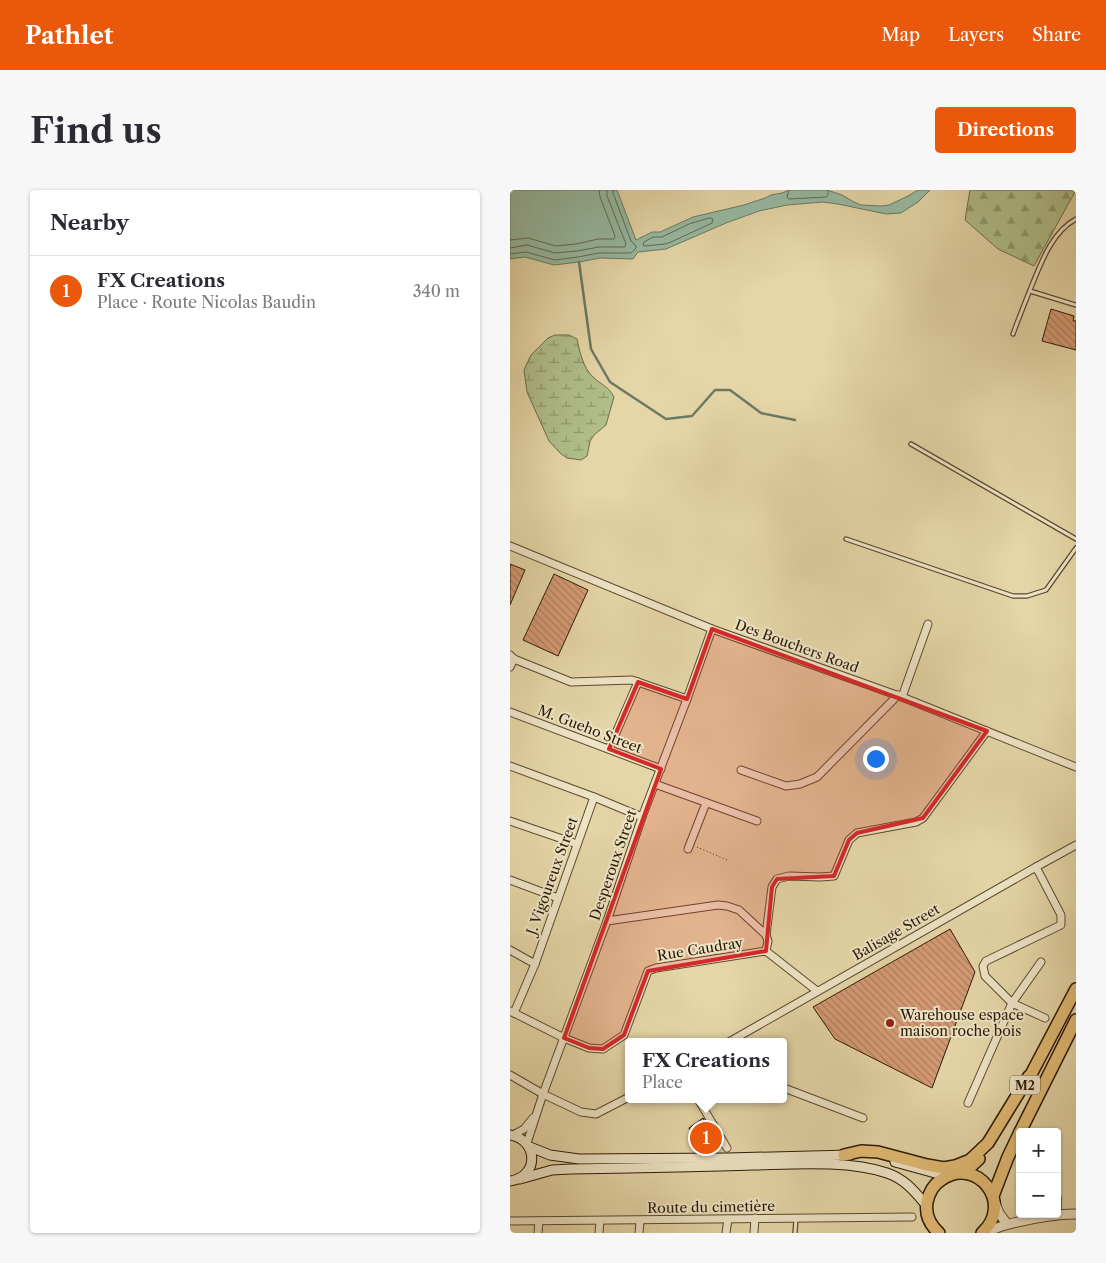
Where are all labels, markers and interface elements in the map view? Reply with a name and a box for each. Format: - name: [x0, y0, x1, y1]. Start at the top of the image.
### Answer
- text: Pathlet: [25, 21, 113, 50]
- text: Map: [882, 24, 920, 46]
- text: Layers: [948, 24, 1004, 46]
- text: Share: [1032, 24, 1081, 46]
- button: Directions: [935, 107, 1076, 153]
- text: Find us: [30, 109, 162, 152]
- text: Nearby: [50, 210, 129, 235]
- text: FX Creations: [97, 269, 225, 292]
- text: 1: [62, 281, 70, 301]
- text: 340 m: [413, 281, 460, 301]
- text: Place · Route Nicolas Baudin: [97, 292, 316, 312]
- street label: Des Bouchers Road: [733, 615, 862, 677]
- street label: M. Gueho Street: [535, 701, 645, 757]
- your location: [863, 746, 889, 772]
- street label: Desperoux Street: [586, 807, 640, 923]
- street label: J. Vigoureux Street: [522, 815, 582, 939]
- street label: Balisage Street: [849, 900, 943, 964]
- street label: Rue Caudray: [656, 933, 744, 965]
- place label: Warehouse espace maison roche bois: [899, 1006, 1024, 1040]
- marker: Warehouse espace maison roche bois: [884, 1017, 896, 1029]
- popup: [625, 1038, 787, 1103]
- text: FX Creations: [642, 1049, 770, 1072]
- text: Place: [642, 1072, 683, 1092]
- road number: M2: [1010, 1076, 1040, 1094]
- pin: 1: [690, 1119, 722, 1157]
- map controls: [1016, 1128, 1061, 1218]
- button: +: [1016, 1128, 1061, 1173]
- button: −: [1016, 1173, 1061, 1218]
- street label: Route du cimetière: [647, 1197, 775, 1217]

